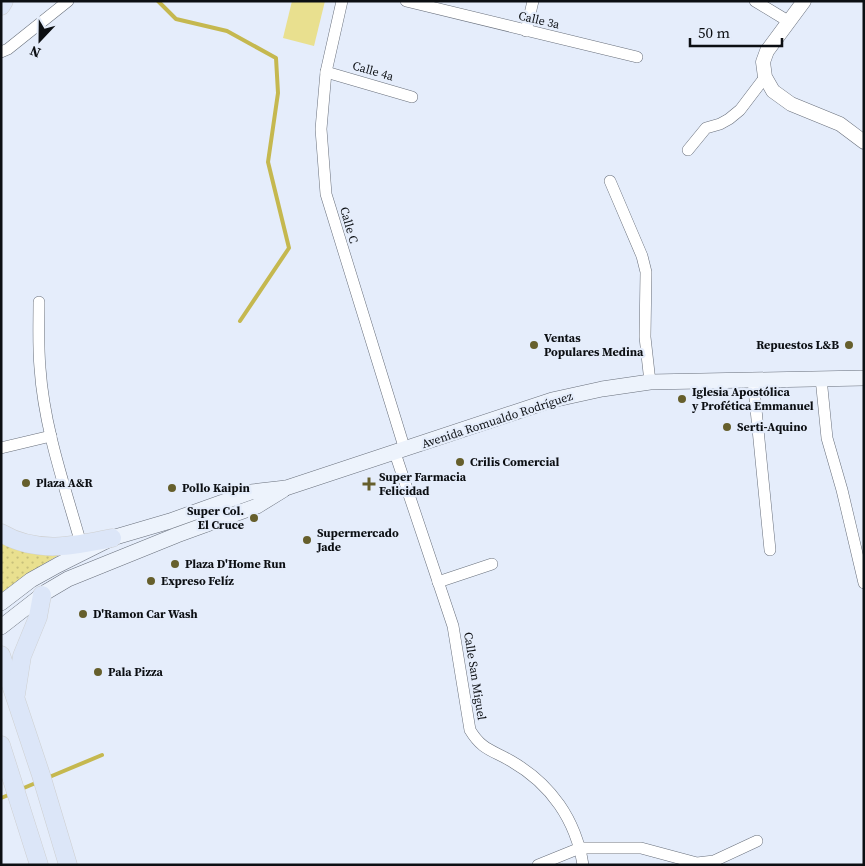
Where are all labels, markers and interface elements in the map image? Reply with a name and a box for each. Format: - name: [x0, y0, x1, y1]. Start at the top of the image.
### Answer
- street label: Calle 3a: [517, 7, 562, 33]
- north arrow: [15, 15, 65, 65]
- scale bar: [690, 15, 782, 47]
- text: 50 m: [698, 22, 730, 43]
- text: N: [27, 41, 44, 63]
- street label: Calle 4a: [351, 58, 396, 85]
- street label: Calle C: [336, 205, 362, 246]
- place label: Ventas Populares Medina: [544, 330, 644, 360]
- place label: Repuestos L&B: [756, 337, 839, 353]
- marker: Ventas Populares Medina: [528, 339, 540, 351]
- marker: Repuestos L&B: [843, 339, 855, 351]
- place label: Iglesia Apostólica y Profética Emmanuel: [691, 384, 814, 414]
- street label: Avenida Romualdo Rodríguez: [419, 388, 575, 452]
- marker: Iglesia Apostólica y Profética Emmanuel: [676, 393, 688, 405]
- place label: Serti-Aquino: [737, 419, 808, 435]
- marker: Serti-Aquino: [721, 421, 733, 433]
- place label: Crilis Comercial: [470, 454, 560, 470]
- marker: Crilis Comercial: [454, 456, 466, 468]
- place label: Super Farmacia Felicidad: [379, 469, 467, 499]
- place label: Plaza A&R: [36, 475, 94, 491]
- marker: Plaza A&R: [20, 477, 32, 489]
- marker: Super Farmacia Felicidad: [363, 478, 375, 490]
- place label: Pollo Kaipin: [182, 480, 250, 496]
- marker: Pollo Kaipin: [166, 482, 178, 494]
- place label: Super Col. El Cruce: [187, 503, 244, 533]
- marker: Super Col. El Cruce: [248, 512, 260, 524]
- place label: Supermercado Jade: [316, 525, 399, 555]
- marker: Supermercado Jade: [301, 534, 313, 546]
- place label: Plaza D'Home Run: [185, 556, 286, 572]
- marker: Plaza D'Home Run: [169, 558, 181, 570]
- place label: Expreso Felíz: [161, 573, 234, 589]
- marker: Expreso Felíz: [145, 575, 157, 587]
- place label: D'Ramon Car Wash: [93, 606, 198, 622]
- marker: D'Ramon Car Wash: [77, 608, 89, 620]
- street label: Calle San Miguel: [460, 631, 490, 722]
- place label: Pala Pizza: [108, 664, 164, 680]
- marker: Pala Pizza: [92, 666, 104, 678]

